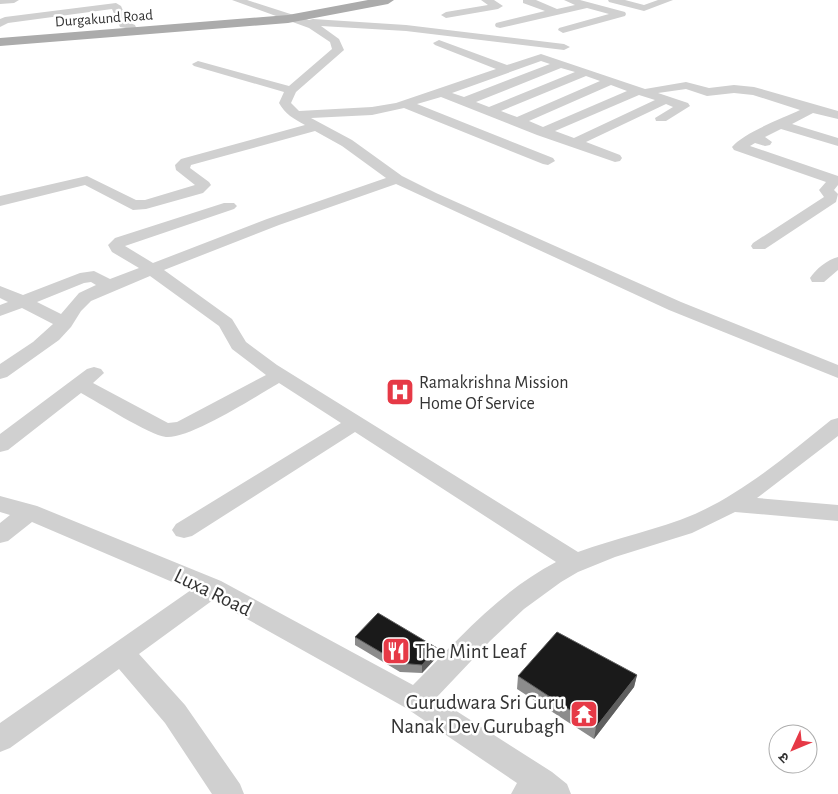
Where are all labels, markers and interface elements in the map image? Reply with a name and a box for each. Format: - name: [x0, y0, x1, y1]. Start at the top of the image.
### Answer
- street label: Durgakund Road: [55, 8, 154, 29]
- place label: Ramakrishna Mission Home Of Service: [419, 374, 568, 413]
- hospital icon: Ramakrishna Mission Home Of Service: [385, 377, 415, 407]
- street label: Luxa Road: [171, 565, 255, 620]
- restaurant icon: The Mint Leaf: [381, 636, 411, 666]
- place label: The Mint Leaf: [415, 641, 527, 662]
- place label: Gurudwara Sri Guru Nanak Dev Gurubagh: [391, 692, 565, 737]
- temple icon: Gurudwara Sri Guru Nanak Dev Gurubagh: [569, 699, 599, 729]
- north arrow: [768, 724, 818, 774]
- text: उ: [776, 749, 792, 765]

